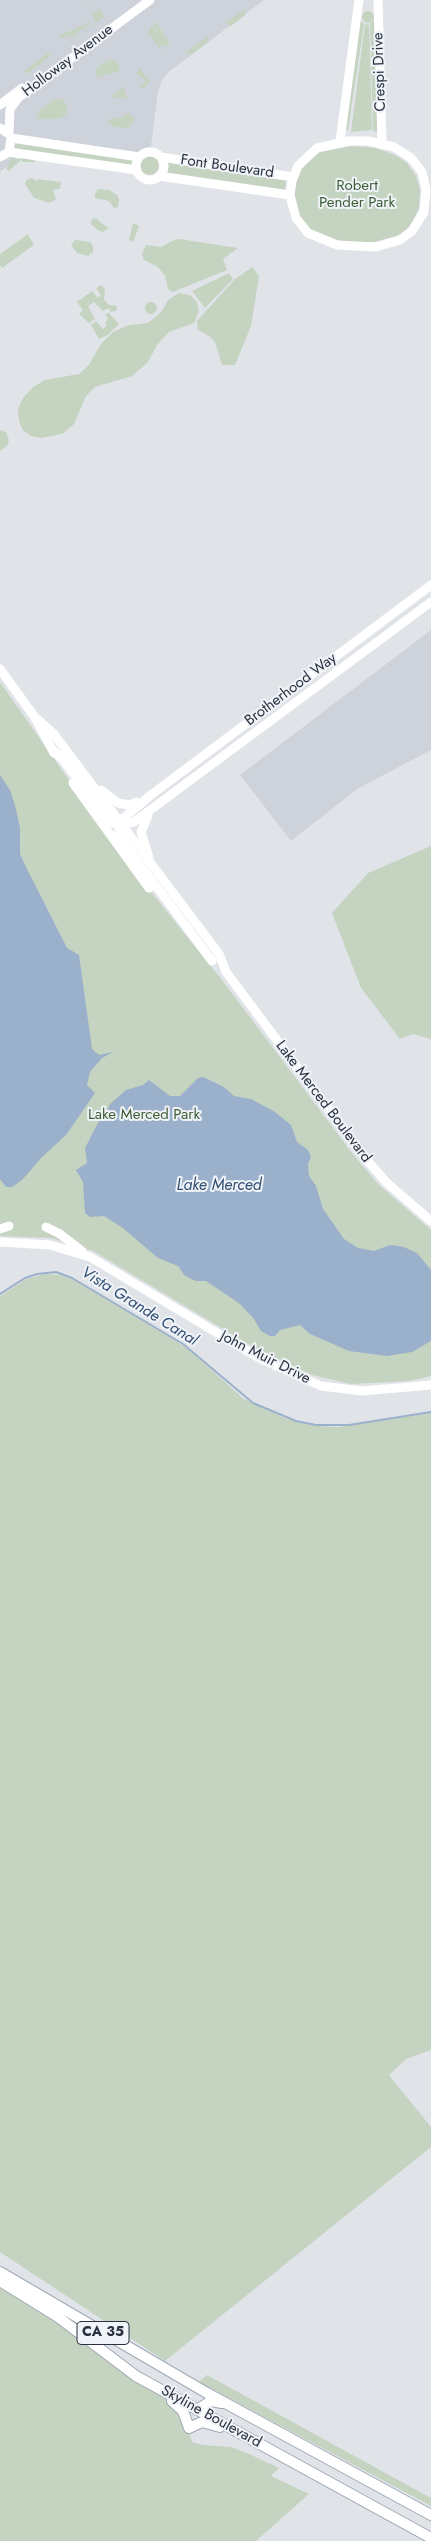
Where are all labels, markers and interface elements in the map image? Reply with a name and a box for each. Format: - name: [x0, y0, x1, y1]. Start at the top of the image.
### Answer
- street label: Holloway Avenue: [19, 21, 117, 101]
- street label: Crespi Drive: [370, 32, 390, 112]
- street label: Font Boulevard: [179, 152, 275, 182]
- park label: Robert Pender Park: [319, 177, 395, 212]
- street label: Brotherhood Way: [242, 650, 340, 730]
- street label: Lake Merced Boulevard: [271, 1037, 375, 1167]
- park label: Lake Merced Park: [88, 1106, 200, 1124]
- water label: Lake Merced: [176, 1176, 262, 1196]
- water label: Vista Grande Canal: [77, 1263, 201, 1351]
- street label: John Muir Drive: [217, 1328, 313, 1388]
- road number: CA 35: [77, 2322, 129, 2344]
- street label: Skyline Boulevard: [158, 2382, 264, 2452]

